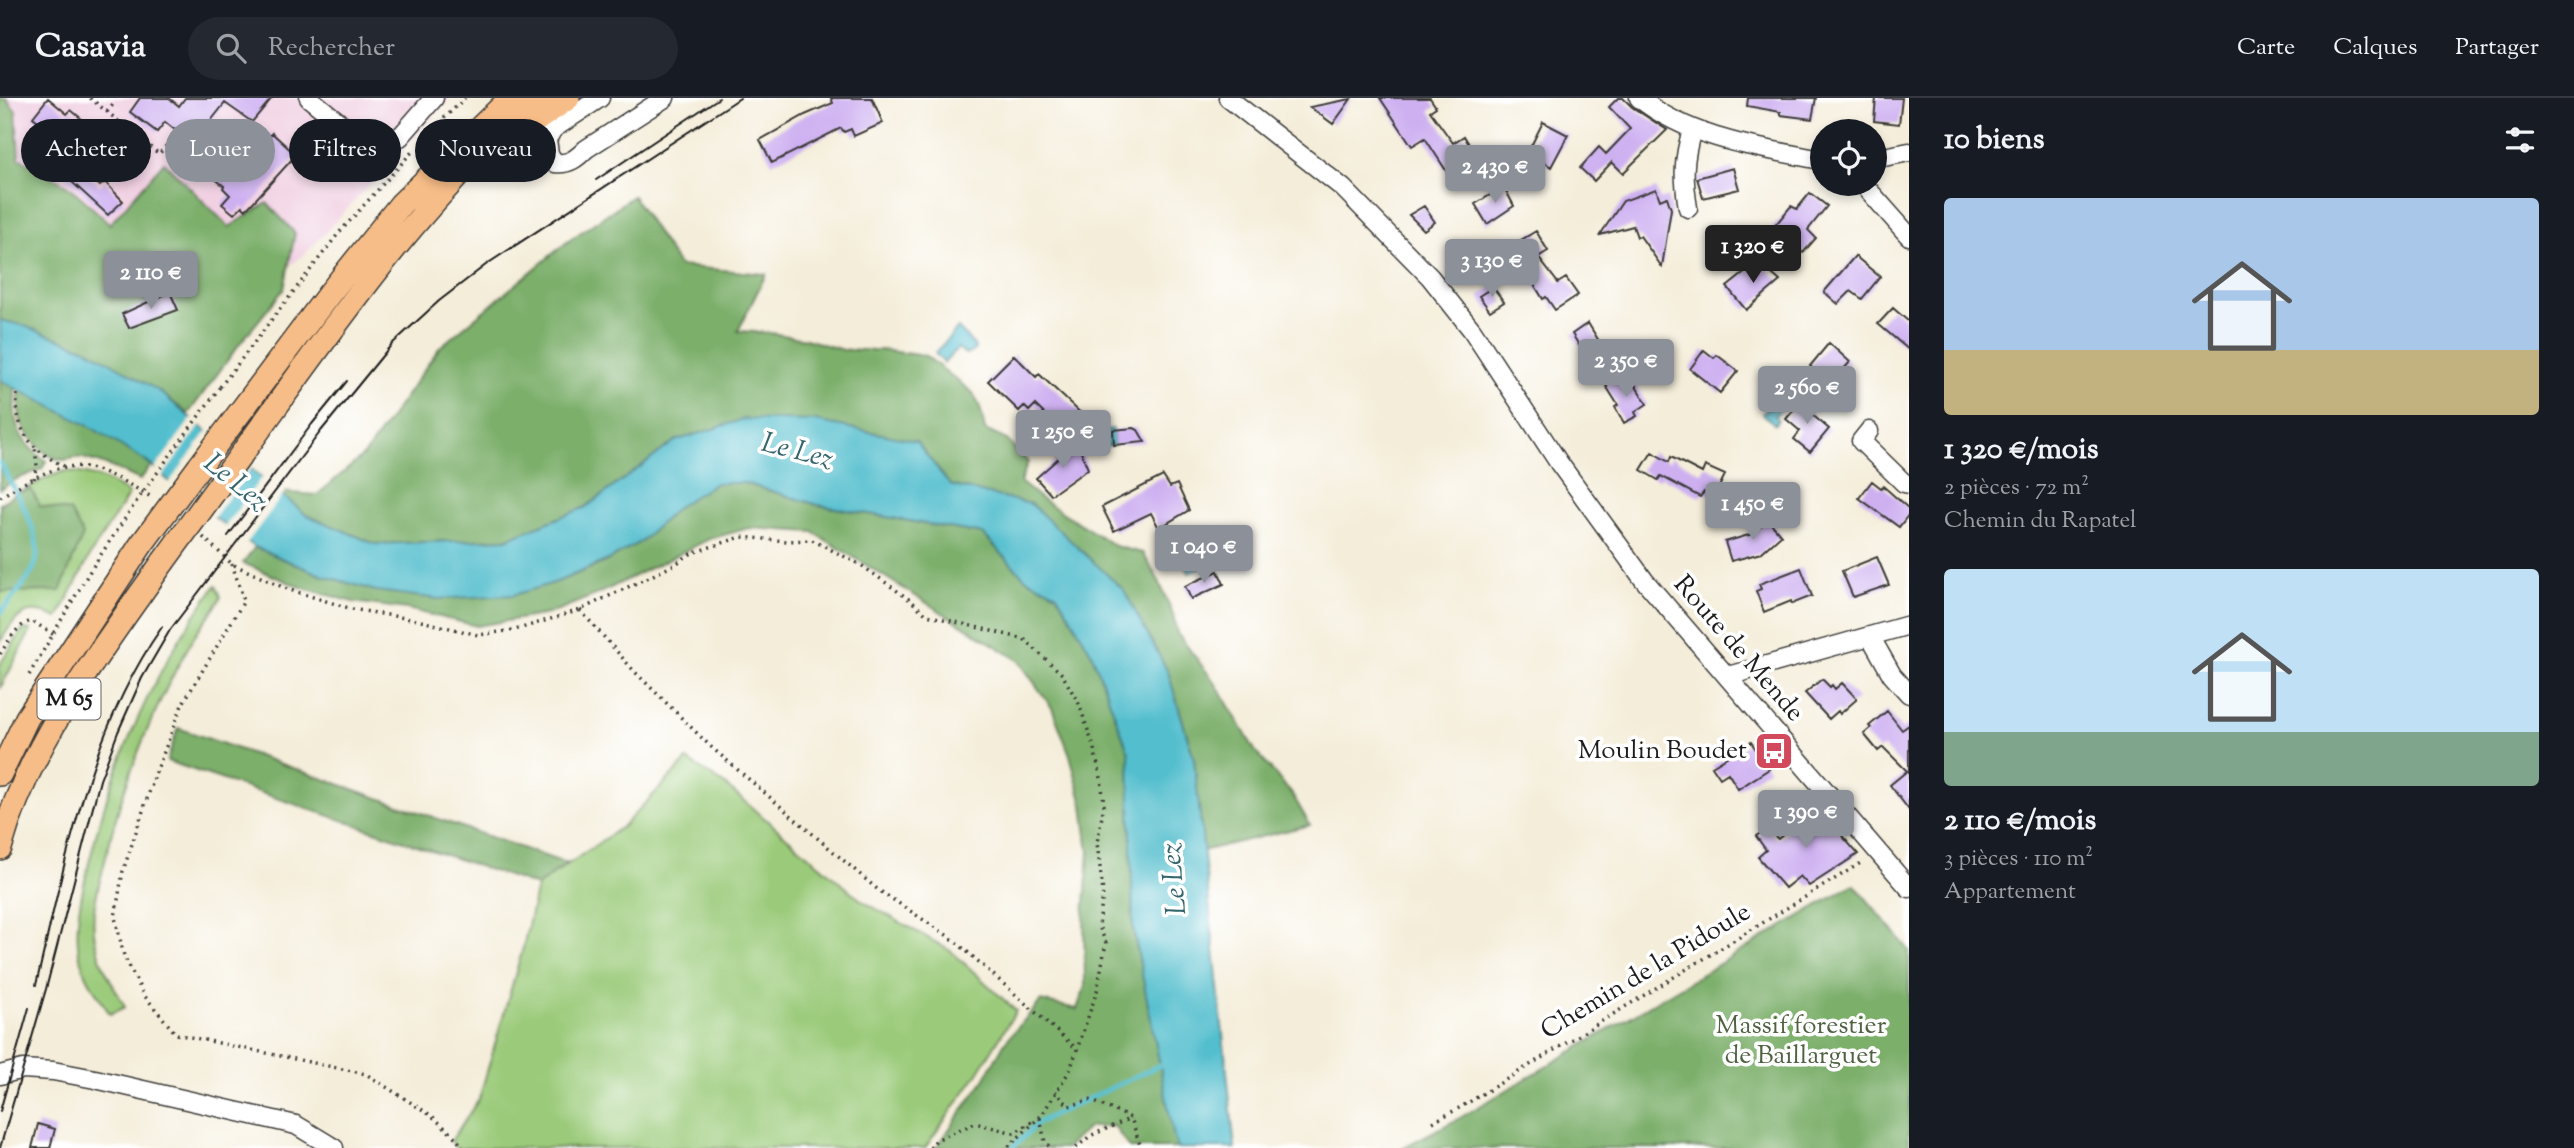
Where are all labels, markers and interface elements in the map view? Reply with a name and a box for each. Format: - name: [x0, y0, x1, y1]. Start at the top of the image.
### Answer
- search box: [188, 17, 678, 80]
- text: Casavia: [35, 24, 146, 72]
- icon: search: [212, 29, 250, 67]
- text: Rechercher: [268, 30, 395, 67]
- text: Carte: [2237, 31, 2295, 65]
- text: Calques: [2333, 31, 2417, 65]
- text: Partager: [2455, 31, 2539, 65]
- chip: Acheter: [21, 119, 151, 182]
- chip: Louer: [165, 119, 275, 182]
- chip: Filtres: [289, 119, 401, 182]
- chip: Nouveau: [415, 119, 556, 182]
- map controls: [1810, 119, 1887, 196]
- button: locate: [1810, 119, 1887, 196]
- text: 10 biens: [1944, 119, 2044, 162]
- icon: filters: [2501, 121, 2539, 159]
- pin: 2 430 €: [1430, 146, 1560, 205]
- text: 2 430 €: [1461, 151, 1529, 184]
- pin: 1 320 €: [1688, 226, 1818, 285]
- text: 1 320 €: [1721, 231, 1785, 264]
- pin: 3 130 €: [1427, 240, 1557, 299]
- icon: home: [2179, 243, 2305, 369]
- text: 3 130 €: [1461, 245, 1523, 278]
- pin: 2 110 €: [86, 252, 216, 311]
- text: 2 110 €: [120, 257, 182, 290]
- pin: 2 350 €: [1561, 340, 1691, 399]
- text: 2 350 €: [1594, 345, 1658, 378]
- pin: 2 560 €: [1742, 366, 1872, 426]
- text: 2 560 €: [1774, 372, 1840, 405]
- pin: 1 250 €: [998, 410, 1128, 470]
- text: 1 250 €: [1032, 416, 1094, 449]
- water label: Le Lez: [757, 424, 837, 480]
- text: 1 320 €/mois: [1944, 429, 2098, 472]
- water label: Le Lez: [194, 445, 276, 521]
- text: 2 pièces · 72 m²: [1944, 472, 2089, 505]
- pin: 1 450 €: [1688, 482, 1818, 542]
- text: 1 450 €: [1721, 488, 1785, 521]
- text: Chemin du Rapatel: [1944, 505, 2136, 538]
- pin: 1 040 €: [1139, 526, 1269, 585]
- text: 1 040 €: [1171, 531, 1237, 564]
- street label: Route de Mende: [1664, 568, 1812, 730]
- icon: home: [2179, 614, 2305, 740]
- road number: M 65: [38, 678, 100, 720]
- bus stop icon: Moulin Boudet: [1753, 730, 1795, 772]
- place label: Moulin Boudet: [1578, 733, 1747, 770]
- pin: 1 390 €: [1741, 790, 1871, 850]
- text: 1 390 €: [1774, 796, 1838, 829]
- text: 2 110 €/mois: [1944, 800, 2096, 843]
- water label: Le Lez: [1152, 841, 1198, 917]
- text: 3 pièces · 110 m²: [1944, 843, 2093, 876]
- text: Appartement: [1944, 876, 2076, 909]
- street label: Chemin de la Pidoule: [1534, 895, 1758, 1049]
- park label: Massif forestier de Baillarguet: [1716, 1008, 1887, 1075]

